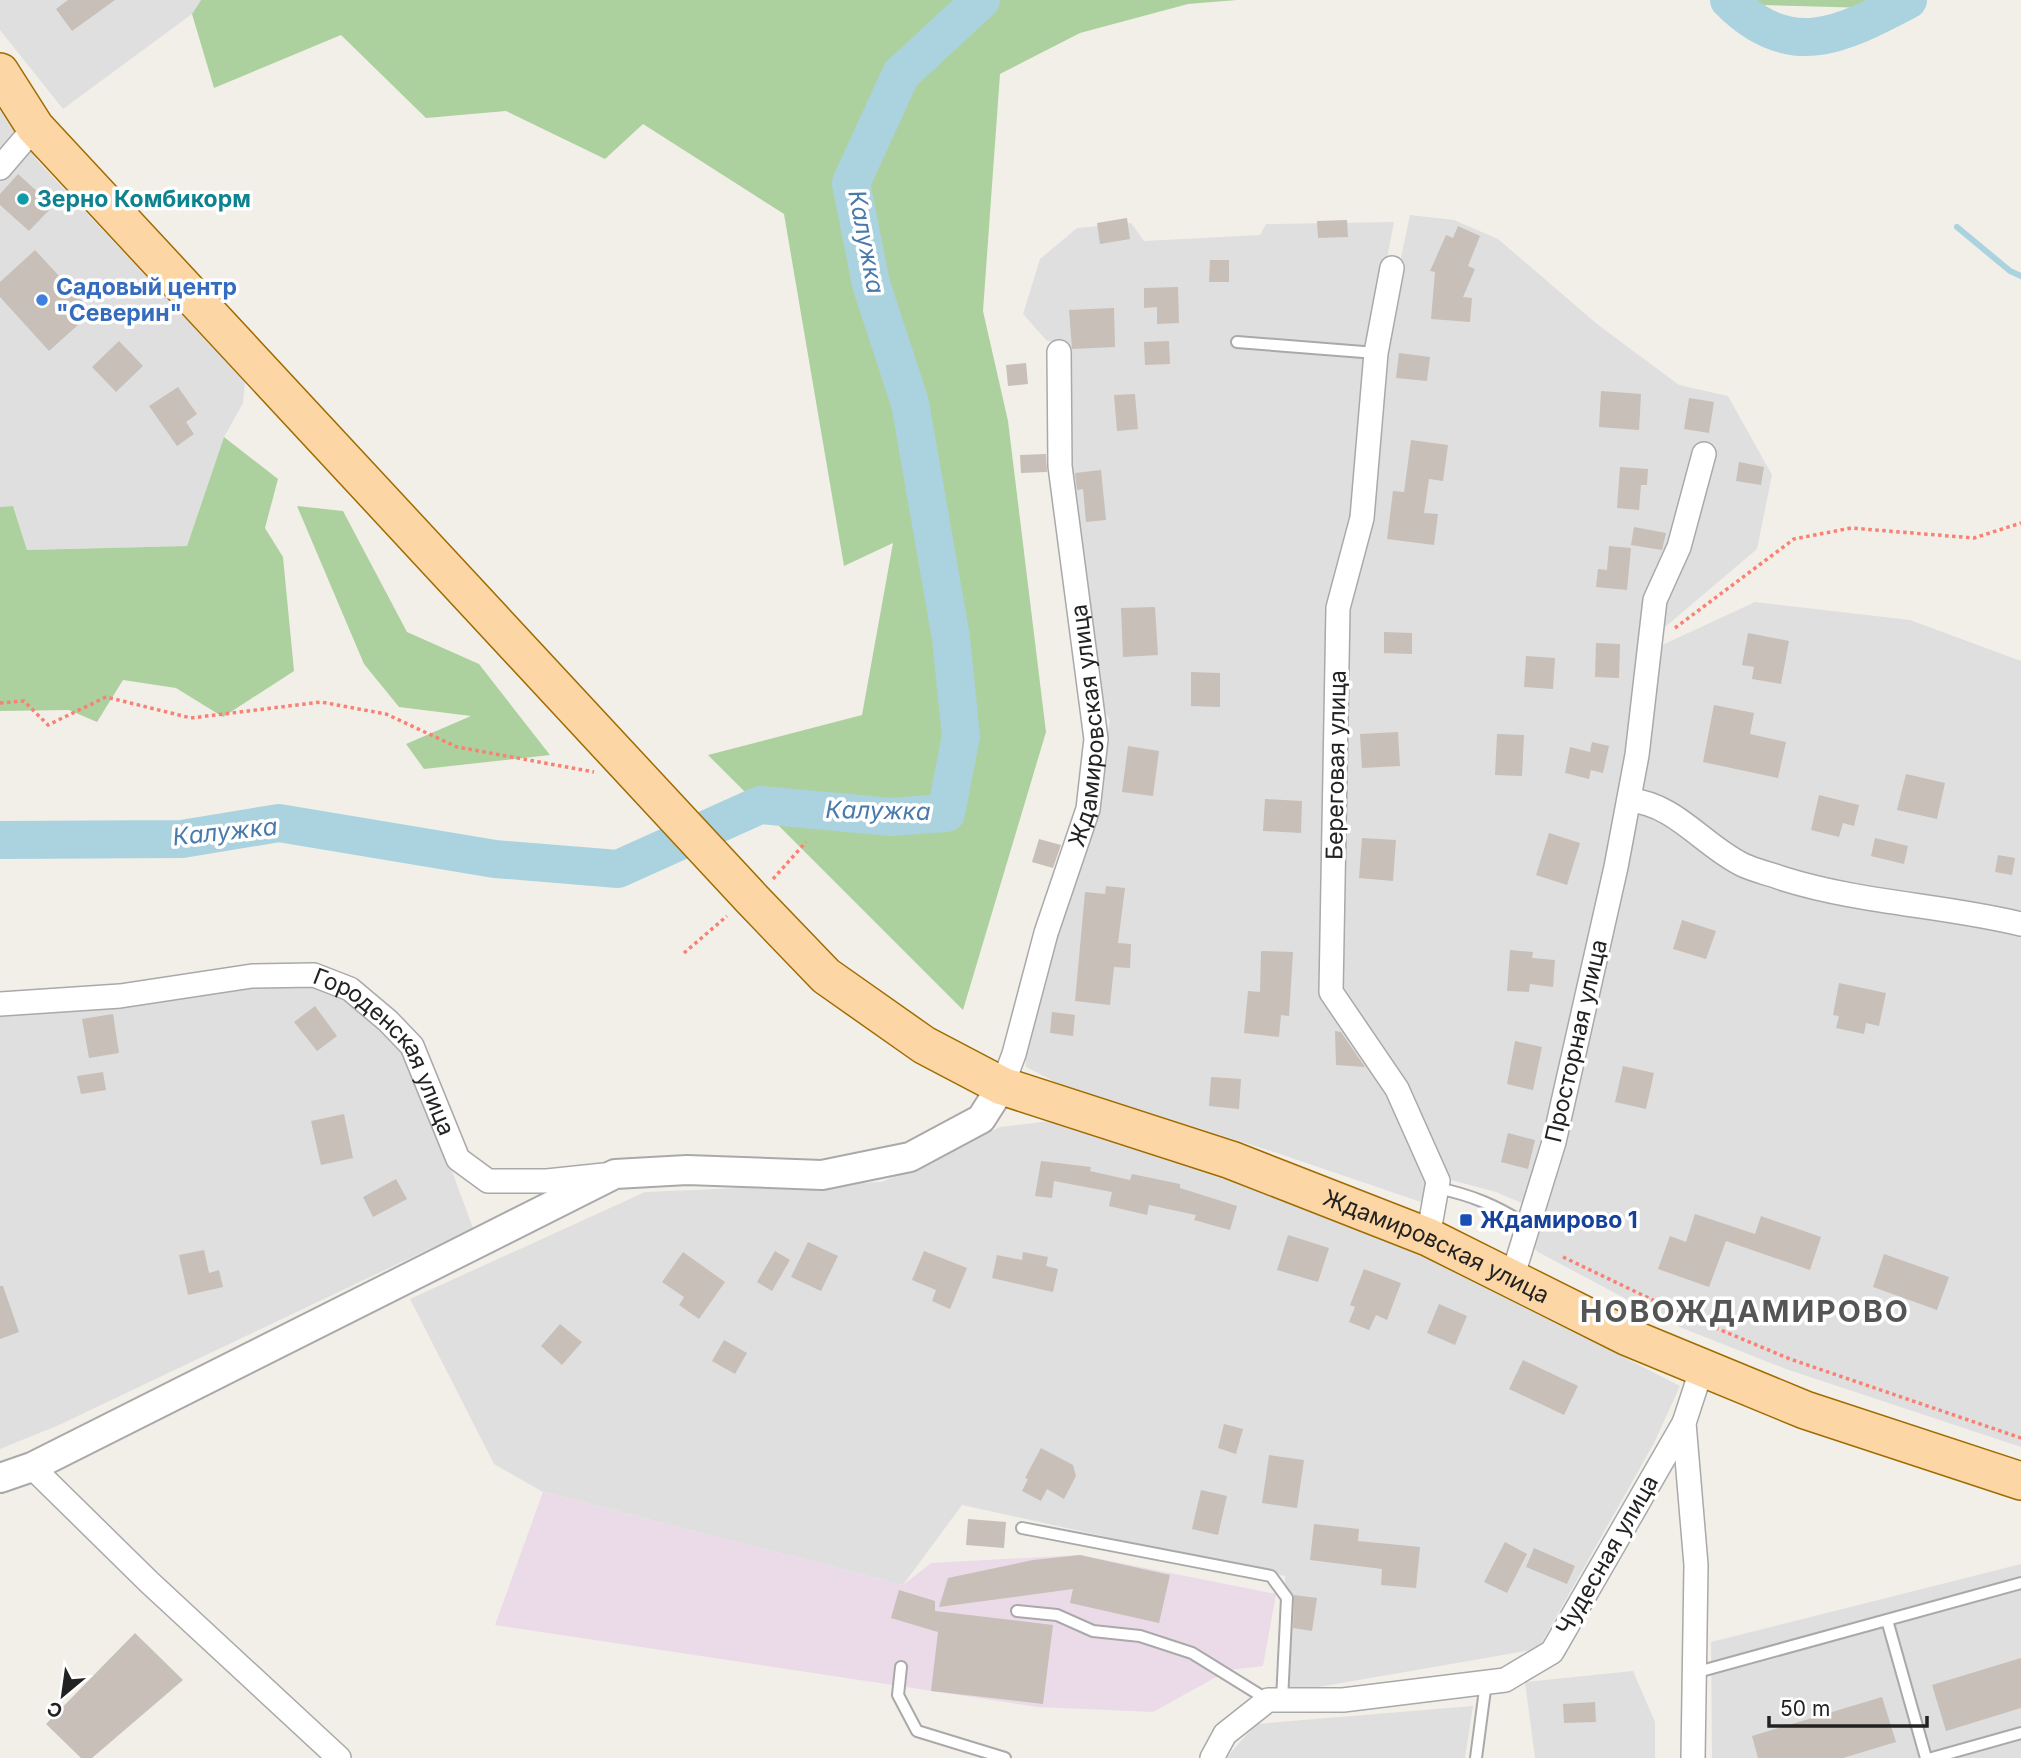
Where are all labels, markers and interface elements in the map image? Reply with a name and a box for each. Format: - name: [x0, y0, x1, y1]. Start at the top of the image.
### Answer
- place label: Зерно Комбикорм: [37, 185, 251, 213]
- water label: Калужка: [842, 188, 891, 296]
- marker: Зерно Комбикорм: [15, 191, 31, 207]
- place label: Садовый центр "Северин": [56, 273, 237, 327]
- marker: Садовый центр "Северин": [34, 292, 50, 308]
- street label: Ждамировская улица: [1062, 603, 1110, 850]
- street label: Береговая улица: [1320, 670, 1352, 860]
- water label: Калужка: [825, 795, 931, 826]
- water label: Калужка: [171, 812, 279, 851]
- street label: Просторная улица: [1539, 937, 1613, 1145]
- street label: Городенская улица: [309, 962, 461, 1139]
- street label: Ждамировская улица: [1319, 1183, 1554, 1309]
- place label: Ждамирово 1: [1480, 1206, 1638, 1234]
- marker: Ждамирово 1: [1458, 1212, 1474, 1228]
- district label: НОВОЖДАМИРОВО: [1580, 1293, 1910, 1329]
- street label: Чудесная улица: [1550, 1470, 1664, 1640]
- north arrow: [28, 1660, 98, 1730]
- scale bar: [1769, 1684, 1926, 1728]
- text: С: [43, 1696, 67, 1723]
- text: 50 m: [1780, 1696, 1830, 1721]

